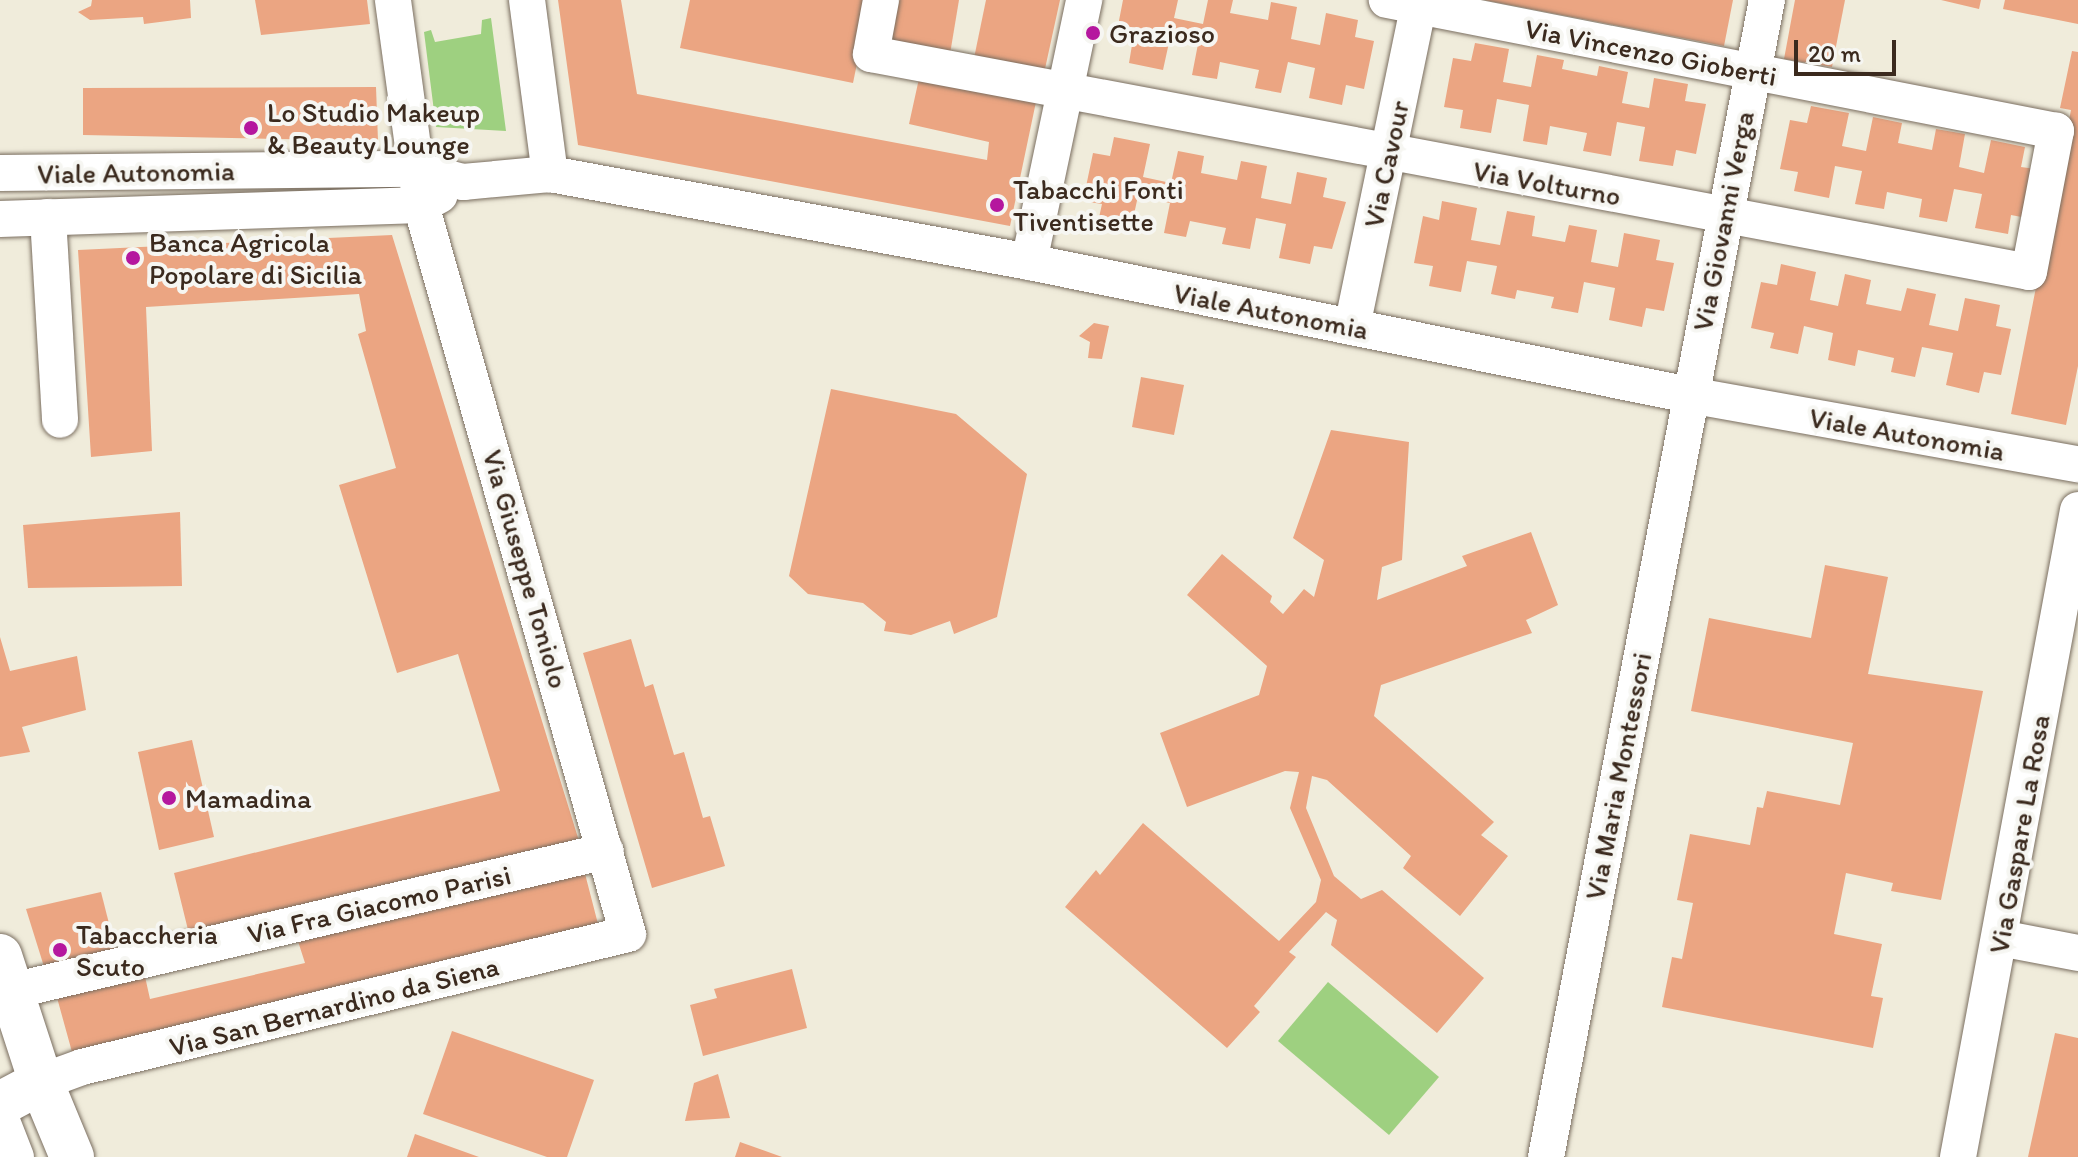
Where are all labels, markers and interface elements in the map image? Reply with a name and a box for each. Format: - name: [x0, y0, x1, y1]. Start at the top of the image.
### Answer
- street label: Via Vincenzo Gioberti: [1522, 11, 1780, 93]
- place label: Grazioso: [1109, 16, 1215, 50]
- marker: Grazioso: [1084, 24, 1102, 42]
- scale bar: [1798, 24, 1900, 74]
- text: 20 m: [1808, 39, 1861, 68]
- place label: Lo Studio Makeup & Beauty Lounge: [267, 95, 480, 161]
- street label: Via Cavour: [1356, 97, 1416, 231]
- street label: Via Giovanni Verga: [1685, 108, 1761, 334]
- marker: Lo Studio Makeup & Beauty Lounge: [242, 119, 260, 137]
- street label: Viale Autonomia: [37, 153, 235, 191]
- street label: Via Volturno: [1471, 154, 1623, 212]
- place label: Tabacchi Fonti Tiventisette: [1013, 172, 1184, 238]
- marker: Tabacchi Fonti Tiventisette: [988, 196, 1006, 214]
- place label: Banca Agricola Popolare di Sicilia: [149, 225, 362, 291]
- marker: Banca Agricola Popolare di Sicilia: [124, 249, 142, 267]
- street label: Viale Autonomia: [1171, 276, 1371, 346]
- street label: Viale Autonomia: [1807, 400, 2007, 468]
- street label: Via Giuseppe Toniolo: [476, 446, 576, 692]
- street label: Via Maria Montessori: [1577, 649, 1659, 903]
- street label: Via Gaspare La Rosa: [1982, 712, 2056, 956]
- place label: Mamadina: [185, 781, 311, 815]
- marker: Mamadina: [160, 789, 178, 807]
- street label: Via Fra Giacomo Parisi: [245, 857, 513, 951]
- place label: Tabaccheria Scuto: [76, 917, 218, 983]
- marker: Tabaccheria Scuto: [51, 941, 69, 959]
- street label: Via San Bernardino da Siena: [165, 949, 503, 1063]

